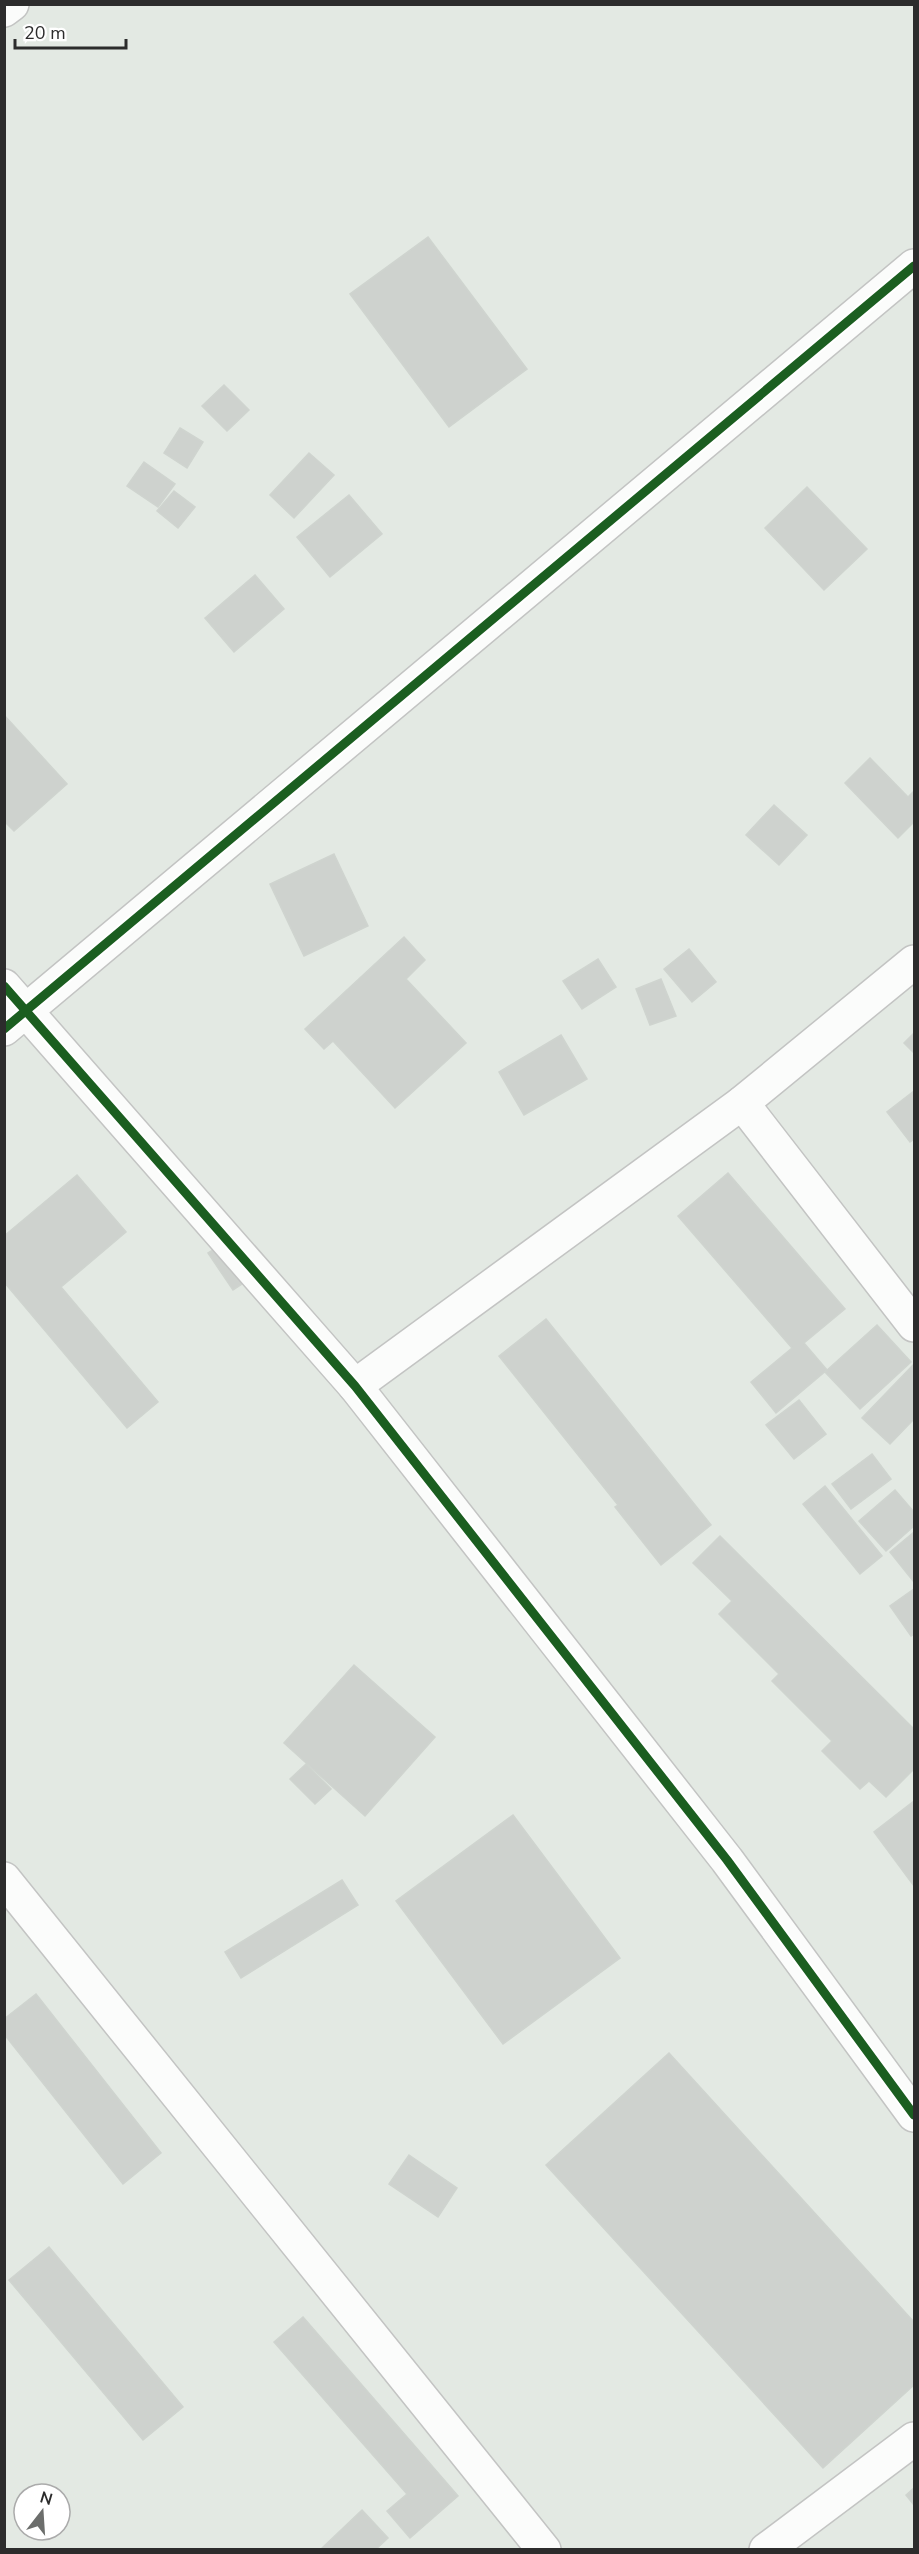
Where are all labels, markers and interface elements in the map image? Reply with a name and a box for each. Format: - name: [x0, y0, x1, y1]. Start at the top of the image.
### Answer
- scale bar: [15, 12, 126, 50]
- text: 20 m: [24, 21, 66, 45]
- north arrow: [12, 2482, 72, 2542]
- text: N: [37, 2486, 55, 2511]

